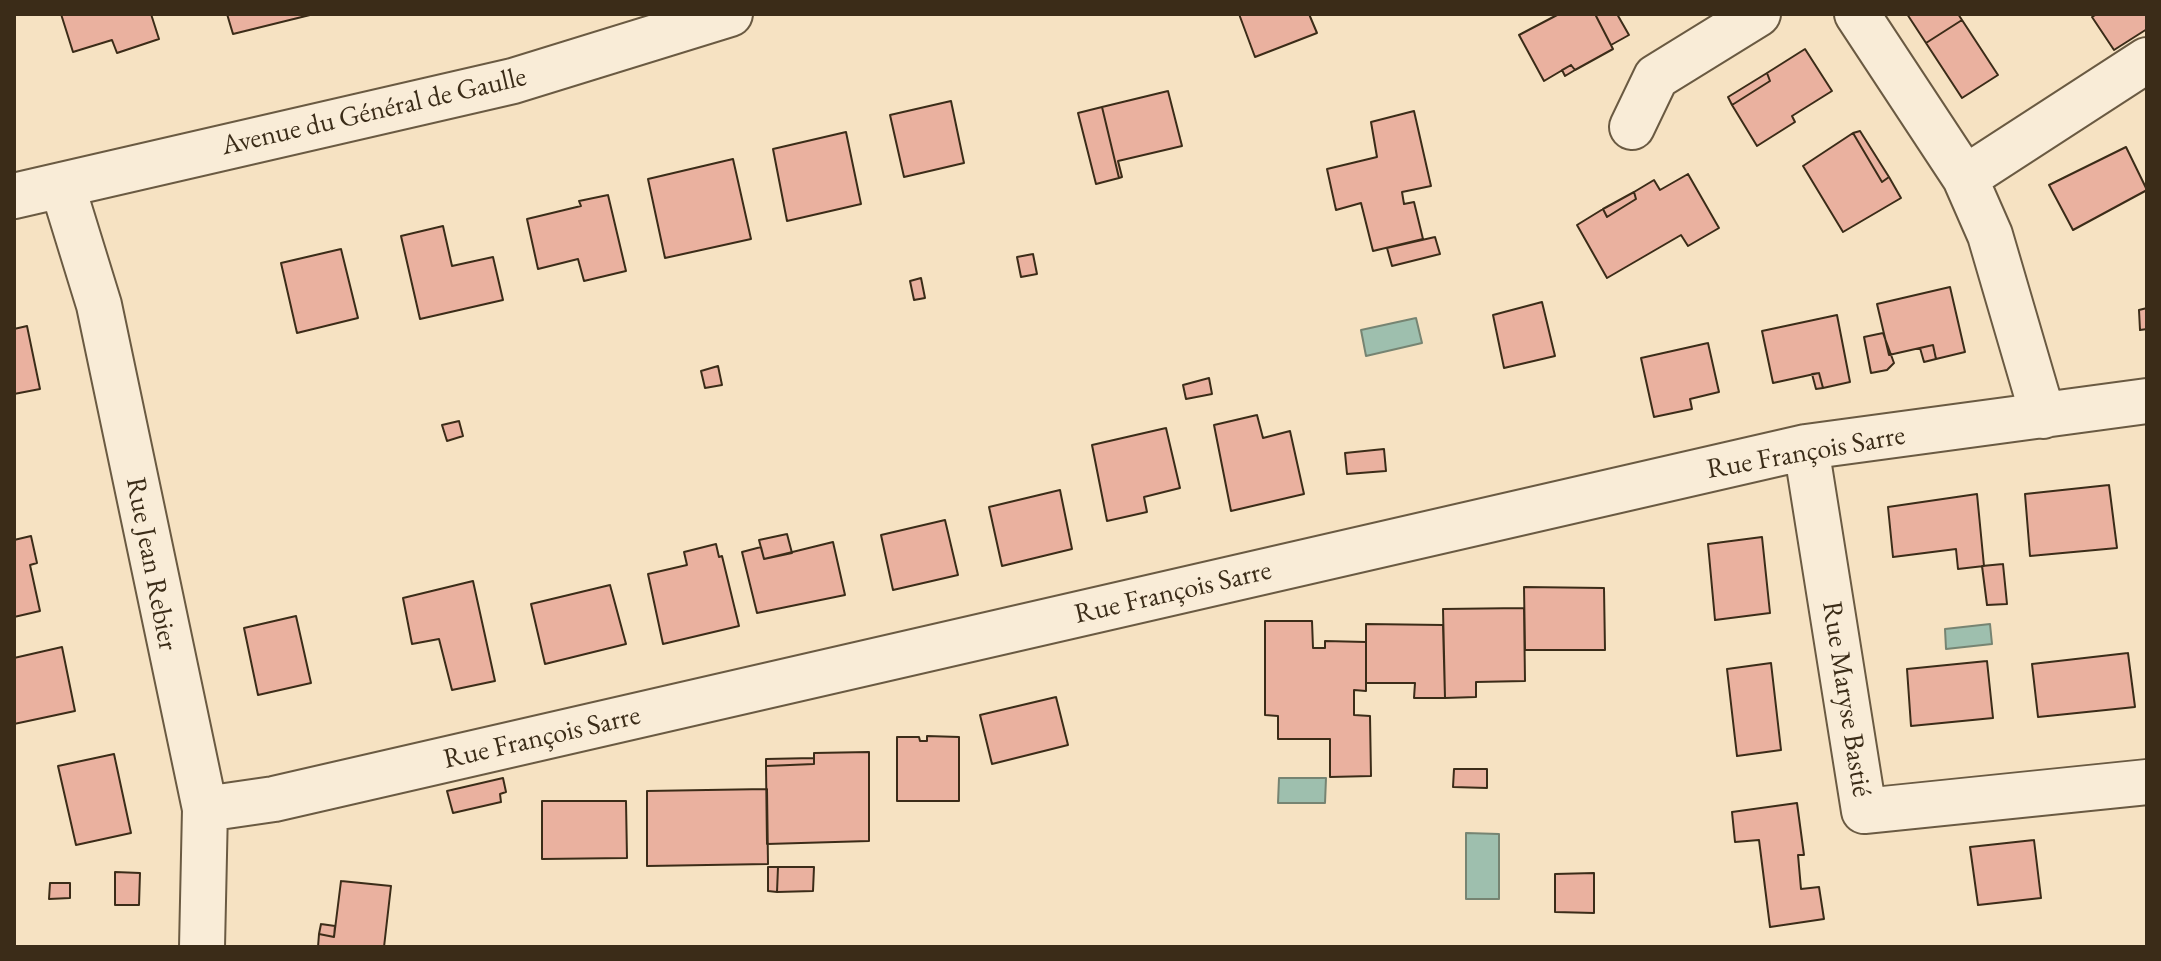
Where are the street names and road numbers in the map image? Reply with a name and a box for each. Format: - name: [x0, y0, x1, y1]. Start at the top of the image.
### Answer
- street label: Avenue du Général de Gaulle: [218, 61, 530, 163]
- street label: Rue François Sarre: [1704, 419, 1908, 487]
- street label: Rue Jean Rebier: [118, 475, 184, 653]
- street label: Rue François Sarre: [1071, 554, 1275, 632]
- street label: Rue Maryse Bastié: [1814, 599, 1878, 799]
- street label: Rue François Sarre: [440, 699, 644, 777]

